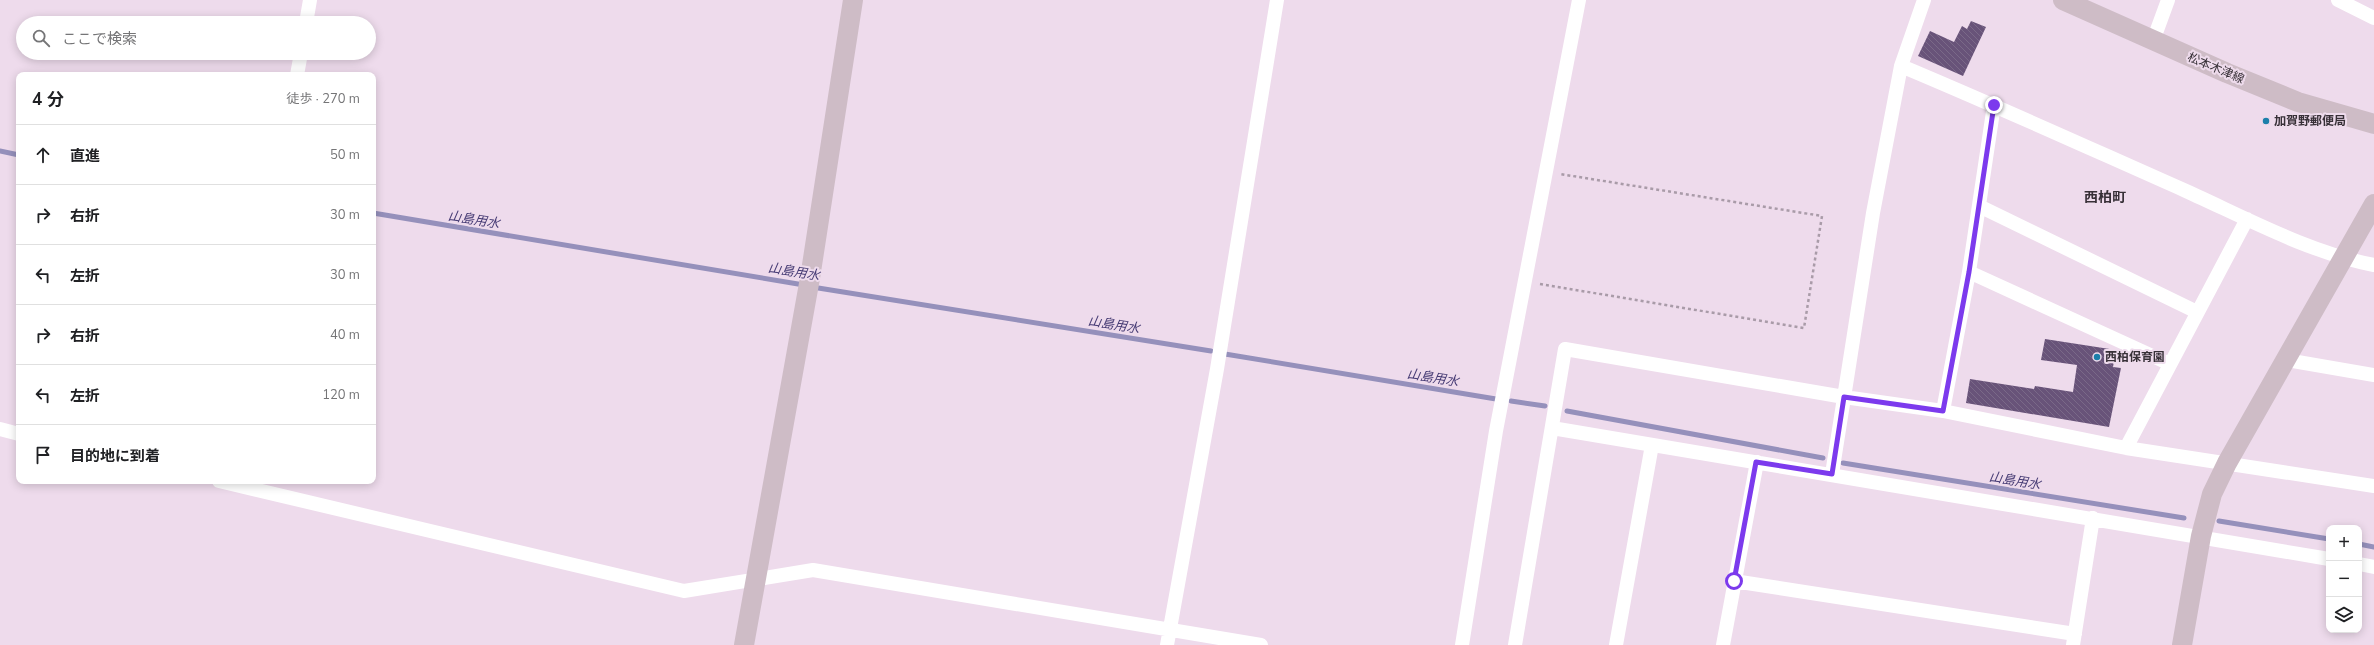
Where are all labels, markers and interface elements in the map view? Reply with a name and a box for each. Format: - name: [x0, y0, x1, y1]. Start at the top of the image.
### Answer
- search box: [16, 16, 376, 60]
- icon: search: [30, 27, 52, 49]
- text: ここで検索: [62, 29, 137, 49]
- street label: 松本木津線: [2185, 49, 2247, 87]
- text: 4 分: [32, 88, 64, 111]
- text: 徒歩 · 270 m: [286, 90, 360, 108]
- route end: [1985, 96, 2003, 114]
- place label: 加賀野郵便局: [2274, 113, 2346, 129]
- marker: 加賀野郵便局: [2261, 116, 2271, 126]
- icon: ahead: [32, 144, 54, 166]
- text: 直進: [70, 146, 100, 166]
- text: 50 m: [330, 146, 360, 164]
- district label: 西柏町: [2084, 188, 2126, 207]
- icon: right: [32, 204, 54, 226]
- text: 右折: [70, 206, 100, 226]
- text: 30 m: [330, 206, 360, 224]
- water label: 山島用水: [447, 207, 503, 233]
- water label: 山島用水: [767, 259, 823, 285]
- icon: left: [32, 264, 54, 286]
- text: 左折: [70, 266, 100, 286]
- text: 30 m: [330, 266, 360, 284]
- water label: 山島用水: [1087, 312, 1143, 338]
- icon: right: [32, 324, 54, 346]
- text: 右折: [70, 326, 100, 346]
- text: 40 m: [330, 326, 360, 344]
- place label: 西柏保育園: [2105, 349, 2165, 365]
- marker: 西柏保育園: [2092, 352, 2102, 362]
- water label: 山島用水: [1406, 365, 1462, 391]
- icon: left: [32, 384, 54, 406]
- text: 左折: [70, 386, 100, 406]
- text: 120 m: [322, 386, 360, 404]
- icon: arrive: [32, 444, 54, 466]
- text: 目的地に到着: [70, 446, 160, 466]
- water label: 山島用水: [1988, 468, 2044, 494]
- map controls: [2326, 525, 2362, 633]
- button: +: [2326, 525, 2362, 561]
- button: −: [2326, 561, 2362, 597]
- route start: [1725, 572, 1743, 590]
- button: layers: [2326, 597, 2362, 633]

